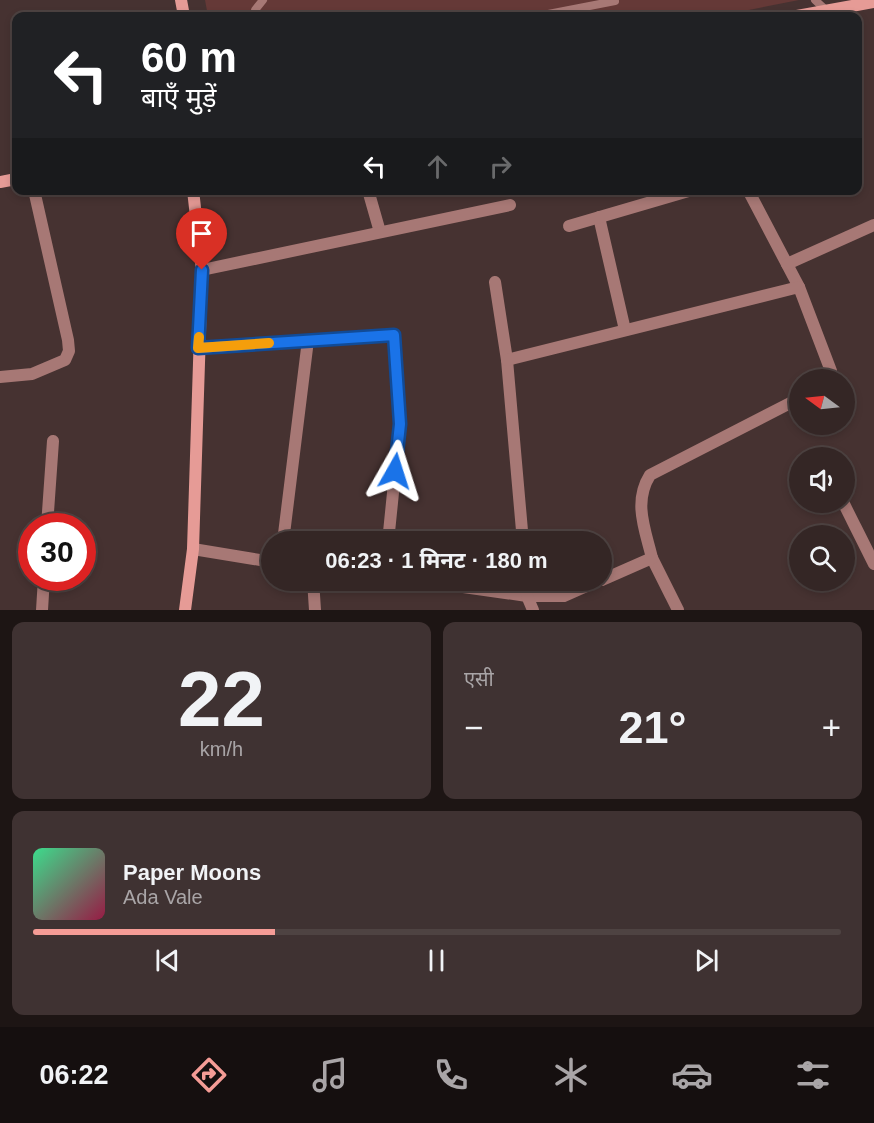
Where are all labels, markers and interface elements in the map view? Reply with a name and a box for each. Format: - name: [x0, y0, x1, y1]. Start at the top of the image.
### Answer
- text: 60 m: [141, 34, 237, 81]
- icon: left: [42, 36, 120, 114]
- text: बाएँ मुड़ें: [141, 83, 216, 113]
- icon: left: [358, 150, 391, 183]
- icon: ahead: [421, 150, 454, 183]
- icon: right: [484, 150, 517, 183]
- pin: [176, 208, 227, 270]
- icon: arrive: [185, 217, 218, 250]
- north arrow: [789, 369, 855, 435]
- map controls: [789, 369, 855, 591]
- position arrow: [363, 439, 427, 503]
- button: sound: [789, 447, 855, 513]
- speed limit sign: 30: [18, 513, 96, 591]
- button: search: [789, 525, 855, 591]
- text: 06:23 · 1 मिनट · 180 m: [325, 548, 548, 573]
- text: 22: [178, 655, 265, 743]
- text: एसी: [464, 668, 494, 690]
- text: 21°: [618, 702, 687, 753]
- text: −: [464, 709, 483, 746]
- text: +: [822, 709, 841, 746]
- text: km/h: [200, 738, 243, 760]
- text: Paper Moons: [123, 860, 261, 885]
- text: Ada Vale: [123, 886, 203, 908]
- icon: previous: [151, 944, 184, 977]
- icon: pause: [420, 944, 453, 977]
- icon: next: [690, 944, 723, 977]
- icon: directions: [188, 1054, 230, 1096]
- icon: music: [309, 1054, 351, 1096]
- icon: phone: [430, 1054, 472, 1096]
- icon: climate: [550, 1054, 592, 1096]
- icon: car: [671, 1054, 713, 1096]
- icon: filters: [792, 1054, 834, 1096]
- text: 06:22: [39, 1060, 109, 1090]

